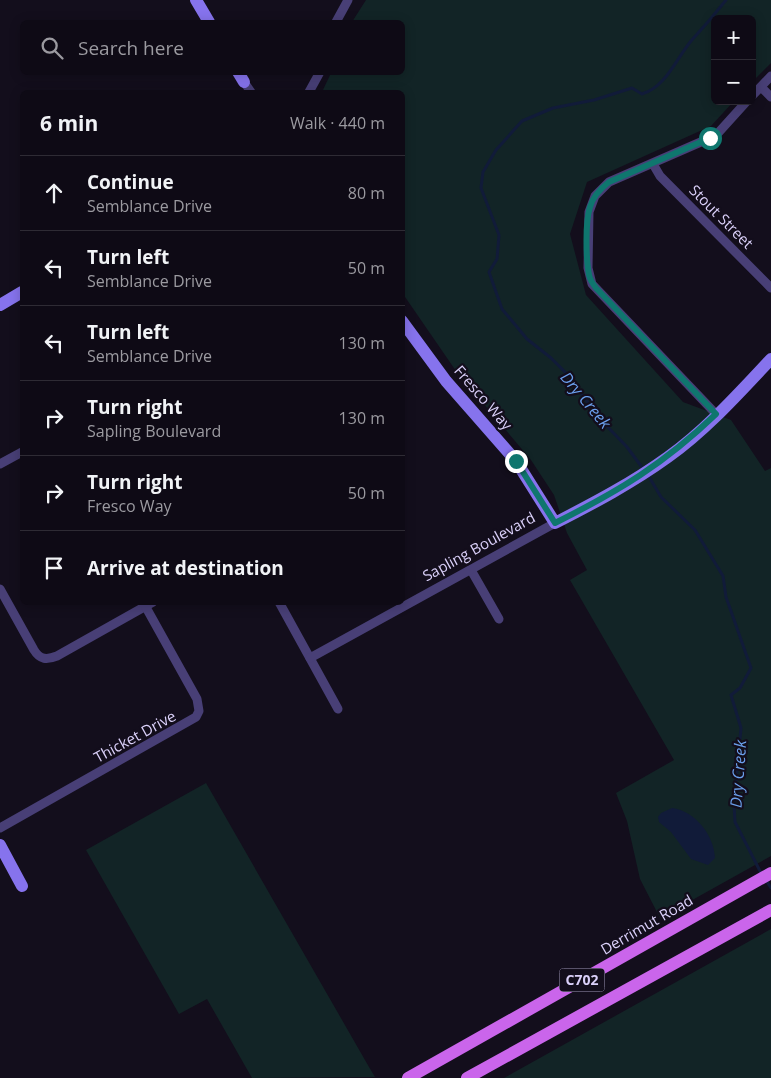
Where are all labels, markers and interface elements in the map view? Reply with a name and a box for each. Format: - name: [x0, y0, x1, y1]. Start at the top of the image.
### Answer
- map controls: [711, 15, 756, 105]
- button: +: [711, 15, 756, 60]
- search box: [20, 20, 405, 75]
- icon: search: [38, 34, 66, 62]
- text: Search here: [78, 35, 184, 61]
- button: −: [711, 60, 756, 105]
- text: 6 min: [40, 109, 98, 137]
- text: Walk · 440 m: [290, 112, 385, 134]
- route start: [699, 127, 722, 150]
- text: Continue: [87, 169, 174, 195]
- icon: ahead: [40, 179, 68, 207]
- street label: Stout Street: [685, 180, 758, 253]
- text: 80 m: [348, 182, 385, 204]
- text: Semblance Drive: [87, 195, 212, 217]
- text: Turn left: [87, 244, 169, 270]
- icon: left: [40, 254, 68, 282]
- text: 50 m: [348, 257, 385, 279]
- text: Semblance Drive: [87, 270, 212, 292]
- text: Turn left: [87, 319, 169, 345]
- icon: left: [40, 329, 68, 357]
- text: 130 m: [339, 332, 385, 354]
- text: Semblance Drive: [87, 345, 212, 367]
- street label: Fresco Way: [450, 361, 518, 434]
- water label: Dry Creek: [556, 367, 617, 434]
- text: Turn right: [87, 394, 182, 420]
- icon: right: [40, 404, 68, 432]
- text: 130 m: [339, 407, 385, 429]
- text: Sapling Boulevard: [87, 420, 221, 442]
- route end: [505, 450, 528, 473]
- text: Turn right: [87, 469, 182, 495]
- icon: right: [40, 479, 68, 507]
- text: 50 m: [348, 482, 385, 504]
- text: Fresco Way: [87, 495, 172, 517]
- street label: Sapling Boulevard: [419, 507, 538, 585]
- icon: arrive: [40, 554, 68, 582]
- text: Arrive at destination: [87, 555, 284, 581]
- street label: Thicket Drive: [90, 705, 179, 767]
- water label: Dry Creek: [725, 738, 751, 809]
- street label: Derrimut Road: [597, 890, 696, 959]
- road number: C702: [560, 968, 604, 992]

